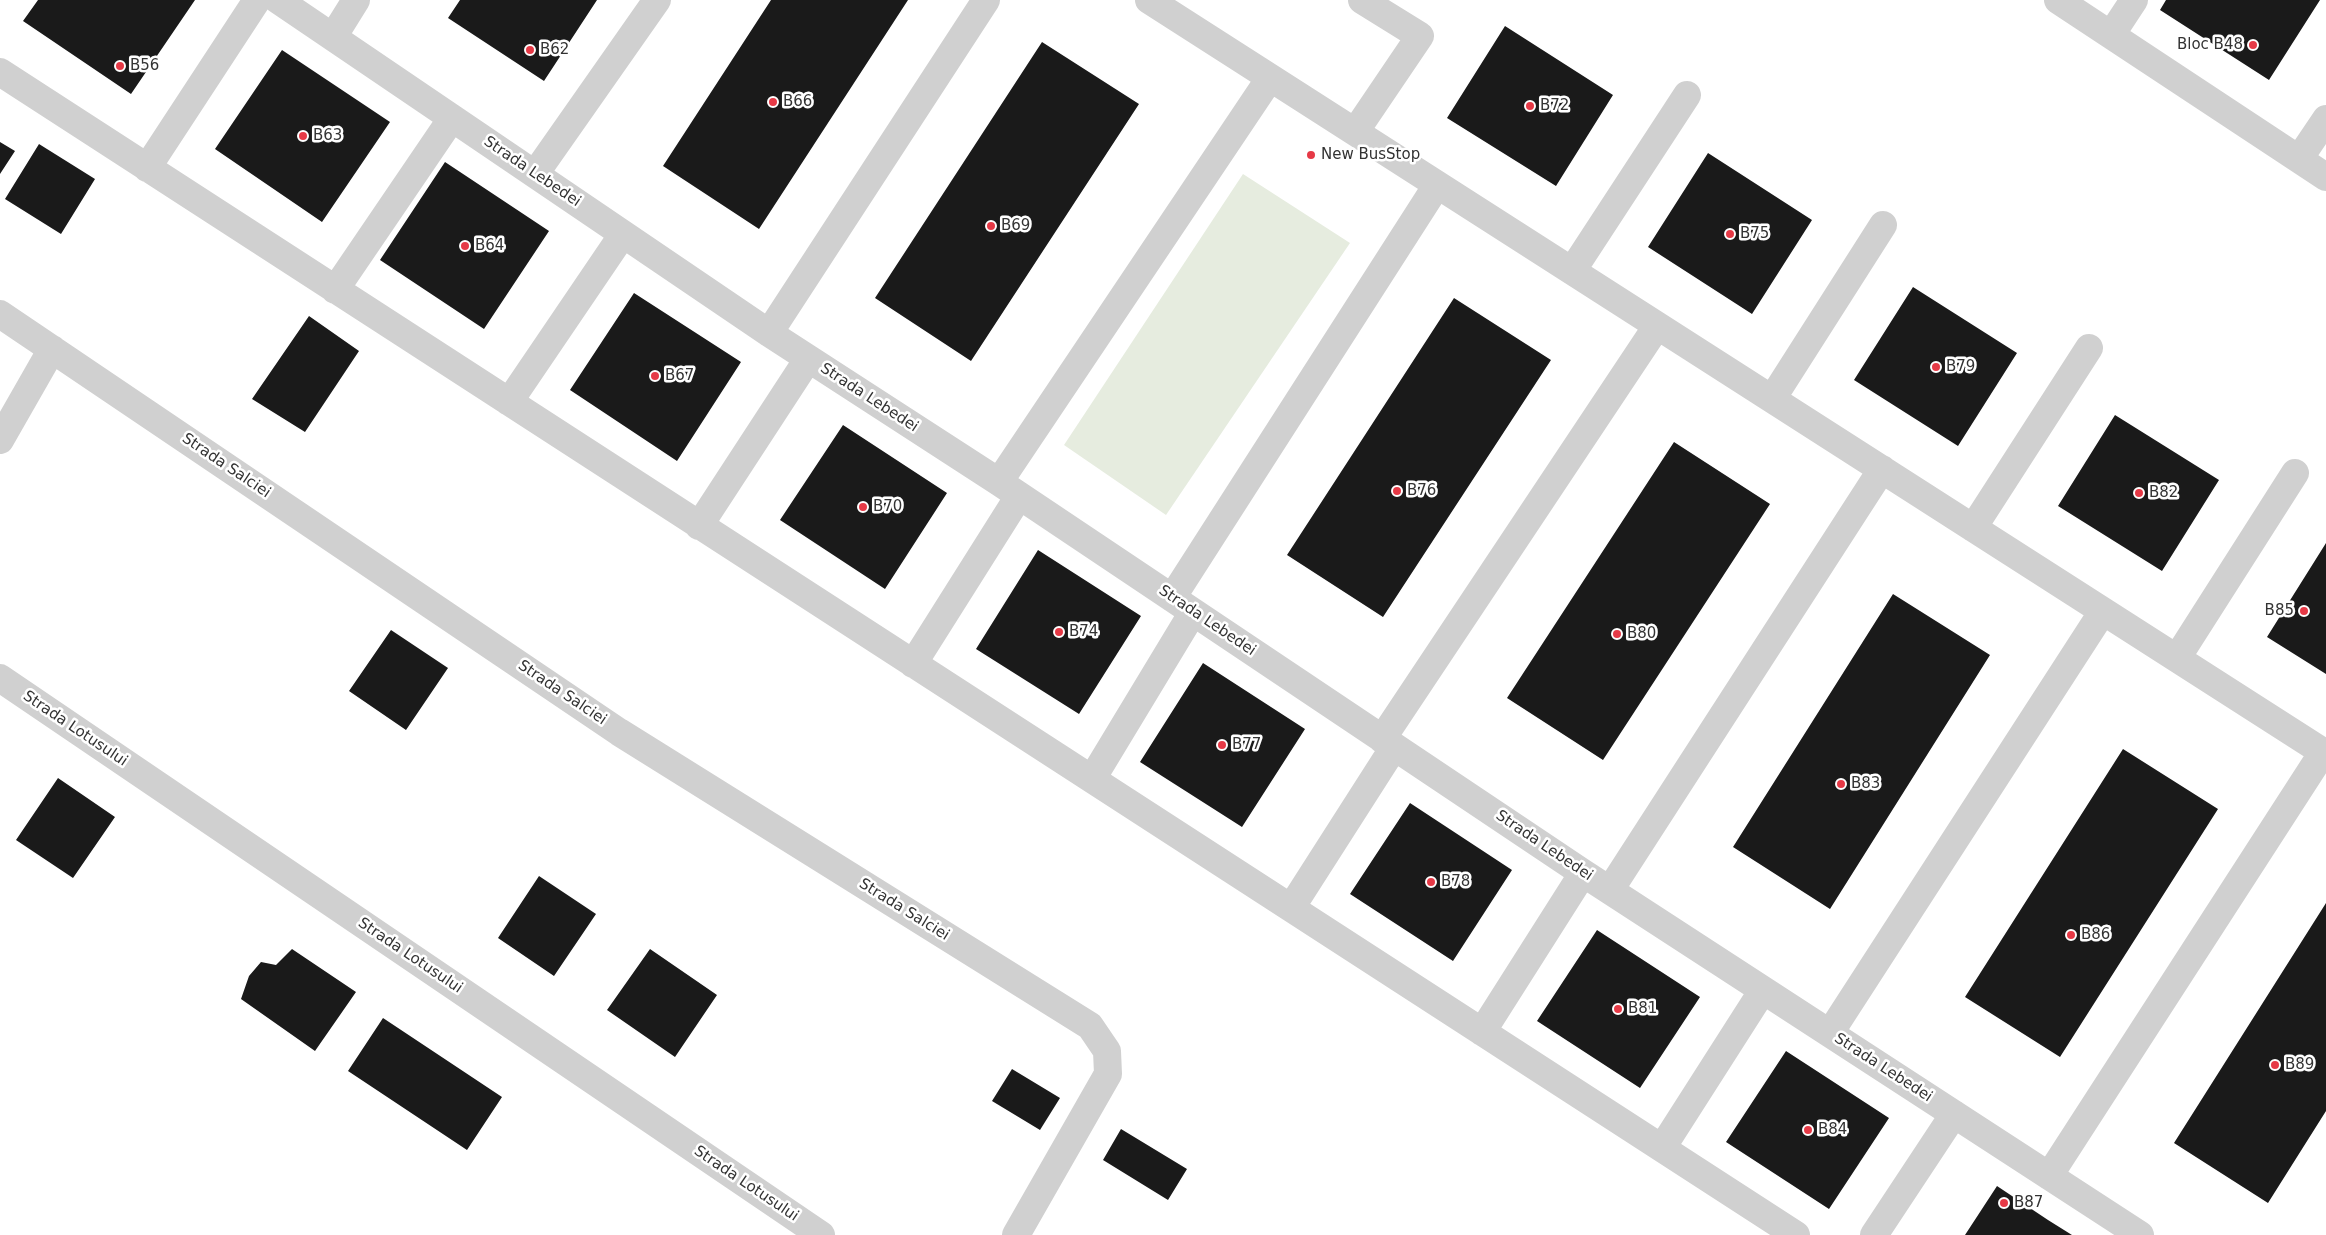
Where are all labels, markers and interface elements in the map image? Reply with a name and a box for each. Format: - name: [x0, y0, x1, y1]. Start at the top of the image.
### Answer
- place label: Bloc B48: [2177, 36, 2243, 54]
- marker: Bloc B48: [2247, 39, 2259, 51]
- place label: B62: [540, 41, 569, 59]
- marker: B62: [524, 44, 536, 56]
- place label: B56: [130, 57, 159, 75]
- marker: B56: [114, 60, 126, 72]
- place label: B66: [783, 93, 812, 111]
- marker: B66: [767, 96, 779, 108]
- place label: B72: [1540, 97, 1569, 115]
- marker: B72: [1524, 100, 1536, 112]
- place label: B63: [313, 127, 342, 145]
- marker: B63: [297, 130, 309, 142]
- street label: Strada Lebedei: [480, 133, 584, 211]
- place label: New BusStop: [1321, 146, 1420, 164]
- marker: New BusStop: [1305, 149, 1317, 161]
- place label: B69: [1001, 217, 1030, 235]
- marker: B69: [985, 220, 997, 232]
- place label: B75: [1740, 225, 1769, 243]
- marker: B75: [1724, 228, 1736, 240]
- place label: B64: [475, 237, 504, 255]
- marker: B64: [459, 240, 471, 252]
- place label: B79: [1946, 358, 1975, 376]
- street label: Strada Lebedei: [817, 360, 921, 436]
- marker: B79: [1930, 361, 1942, 373]
- place label: B67: [665, 367, 694, 385]
- marker: B67: [649, 370, 661, 382]
- street label: Strada Salciei: [178, 430, 274, 502]
- place label: B76: [1407, 482, 1436, 500]
- place label: B82: [2149, 484, 2178, 502]
- marker: B76: [1391, 485, 1403, 497]
- marker: B82: [2133, 487, 2145, 499]
- place label: B70: [873, 498, 902, 516]
- marker: B70: [857, 501, 869, 513]
- street label: Strada Lebedei: [1155, 582, 1259, 660]
- place label: B85: [2265, 602, 2294, 620]
- marker: B85: [2298, 605, 2310, 617]
- place label: B74: [1069, 623, 1098, 641]
- place label: B80: [1627, 625, 1656, 643]
- marker: B74: [1053, 626, 1065, 638]
- marker: B80: [1611, 628, 1623, 640]
- street label: Strada Salciei: [514, 657, 610, 729]
- street label: Strada Lotusului: [19, 687, 131, 771]
- place label: B77: [1232, 736, 1261, 754]
- marker: B77: [1216, 739, 1228, 751]
- place label: B83: [1851, 775, 1880, 793]
- marker: B83: [1835, 778, 1847, 790]
- street label: Strada Lebedei: [1492, 807, 1596, 885]
- place label: B78: [1441, 873, 1470, 891]
- street label: Strada Salciei: [856, 875, 952, 945]
- marker: B78: [1425, 876, 1437, 888]
- street label: Strada Lotusului: [354, 914, 466, 998]
- place label: B86: [2081, 926, 2110, 944]
- marker: B86: [2065, 929, 2077, 941]
- place label: B81: [1628, 1000, 1657, 1018]
- marker: B81: [1612, 1003, 1624, 1015]
- street label: Strada Lebedei: [1831, 1030, 1935, 1106]
- place label: B89: [2285, 1056, 2314, 1074]
- marker: B89: [2269, 1059, 2281, 1071]
- place label: B84: [1818, 1121, 1847, 1139]
- marker: B84: [1802, 1124, 1814, 1136]
- street label: Strada Lotusului: [690, 1142, 802, 1226]
- place label: B87: [2014, 1194, 2043, 1212]
- marker: B87: [1998, 1197, 2010, 1209]

